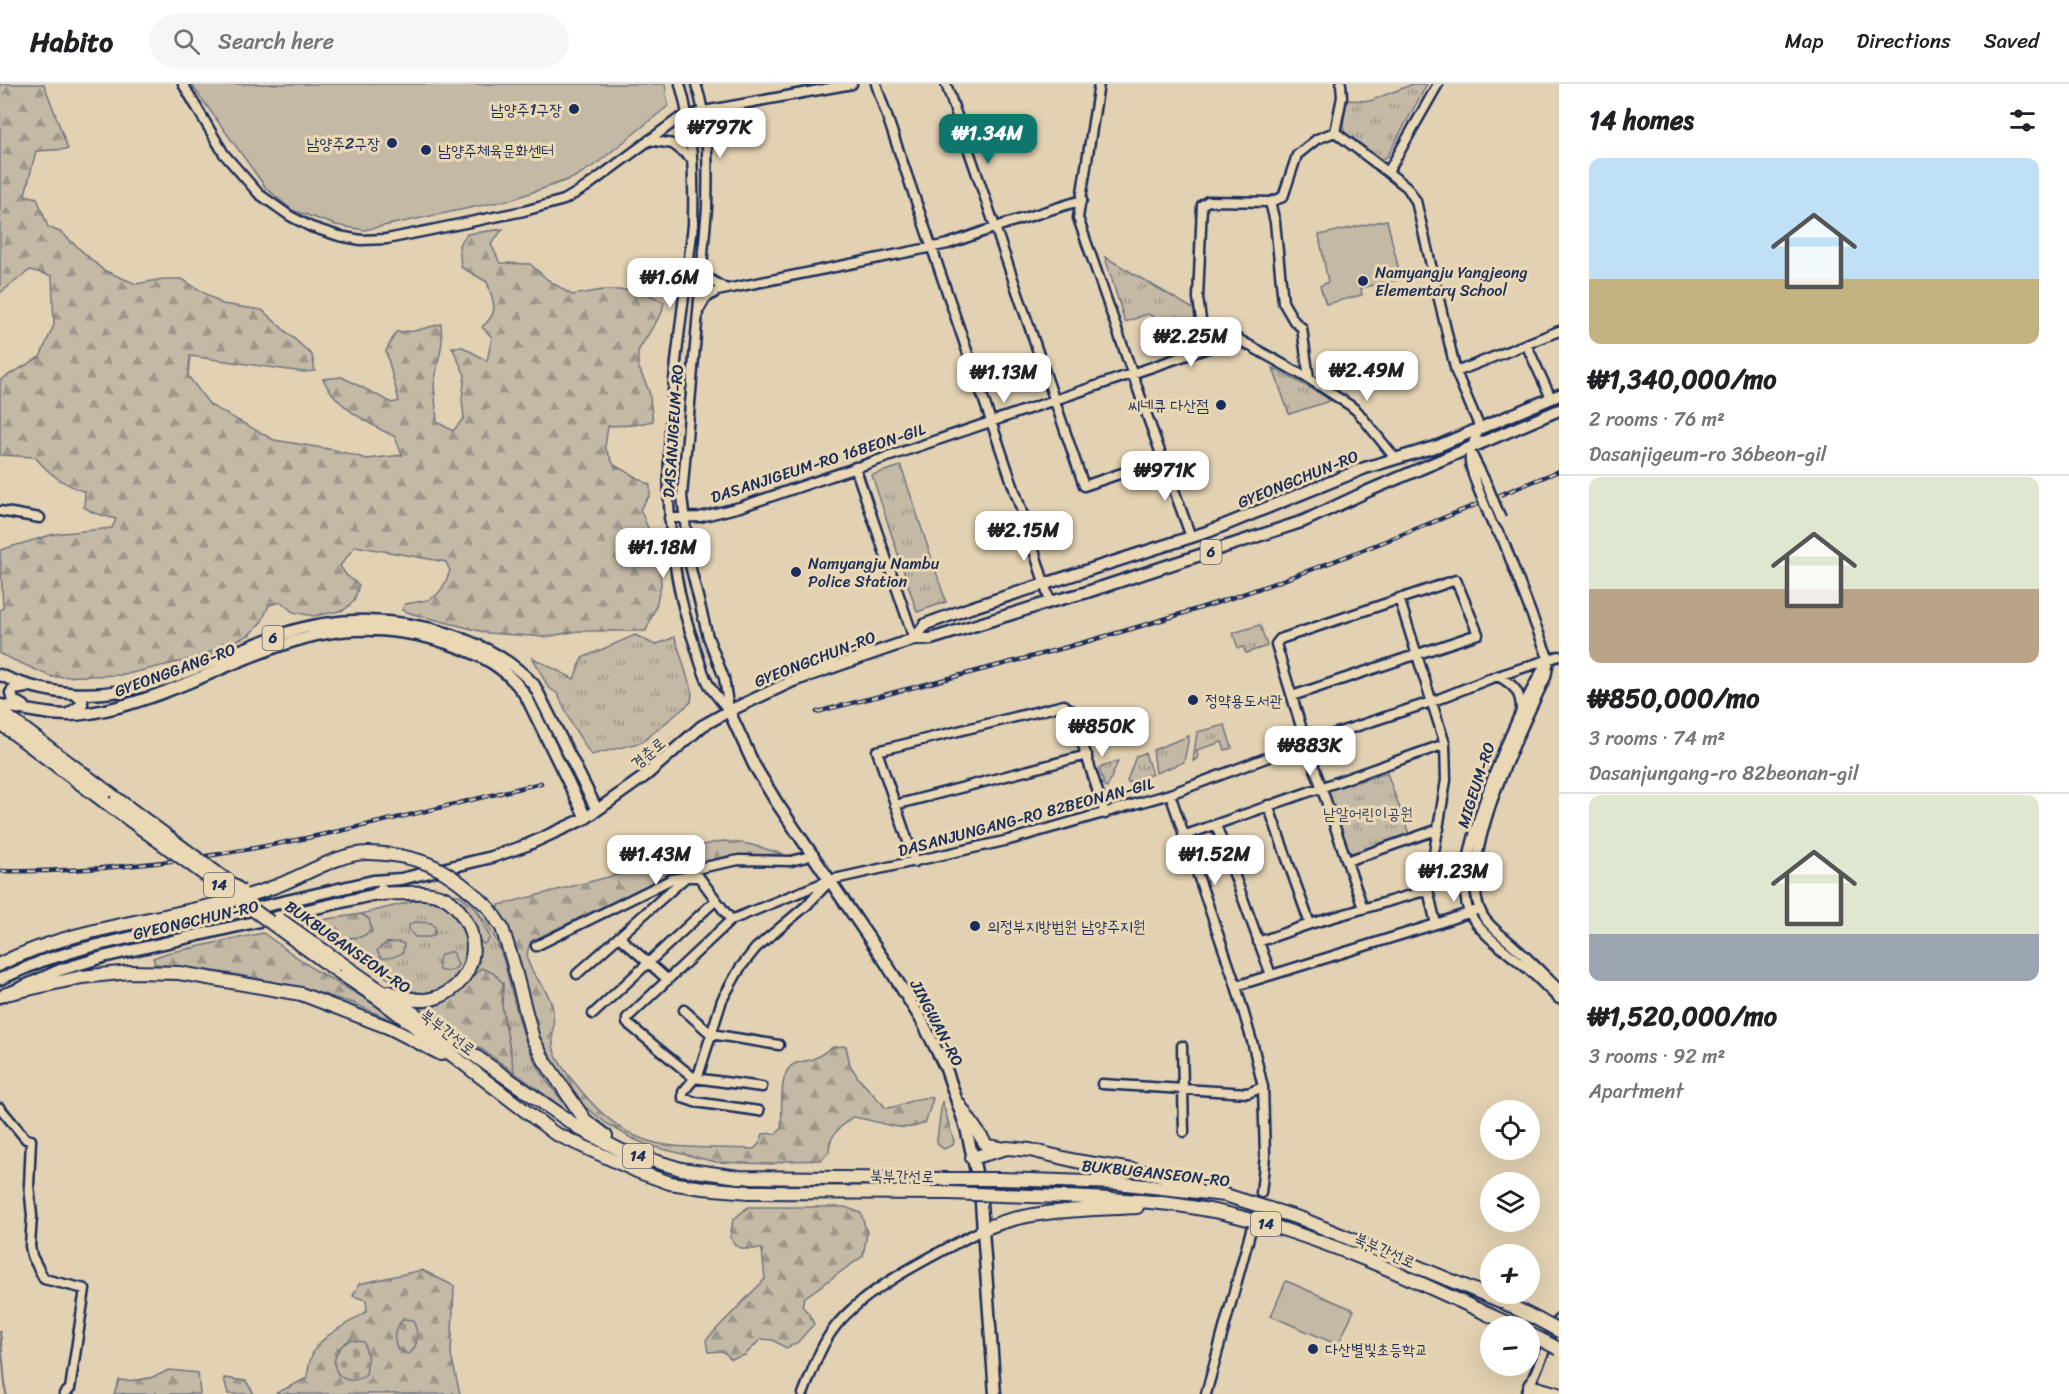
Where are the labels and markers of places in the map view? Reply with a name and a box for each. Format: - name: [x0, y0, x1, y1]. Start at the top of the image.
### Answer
- place label: 남양주1구장: [491, 95, 562, 124]
- marker: 남양주1구장: [567, 102, 581, 116]
- pin: ₩797K: [678, 108, 762, 159]
- pin: ₩1.34M: [939, 114, 1037, 165]
- place label: 남양주2구장: [306, 129, 380, 158]
- marker: 남양주2구장: [385, 136, 399, 150]
- place label: 남양주체육문화센터: [438, 136, 554, 165]
- marker: 남양주체육문화센터: [419, 143, 433, 157]
- pin: ₩1.6M: [628, 258, 712, 309]
- place label: Namyangju Yangjeong Elementary School: [1375, 258, 1527, 305]
- marker: Namyangju Yangjeong Elementary School: [1356, 274, 1370, 288]
- pin: ₩2.25M: [1142, 317, 1240, 368]
- pin: ₩2.49M: [1318, 351, 1416, 402]
- pin: ₩1.13M: [955, 353, 1053, 404]
- place label: 씨네큐 다산점: [1128, 391, 1209, 420]
- marker: 씨네큐 다산점: [1214, 398, 1228, 412]
- pin: ₩971K: [1123, 451, 1207, 502]
- pin: ₩2.15M: [975, 511, 1073, 562]
- pin: ₩1.18M: [614, 528, 712, 579]
- place label: Namyangju Nambu Police Station: [808, 549, 940, 596]
- marker: Namyangju Nambu Police Station: [789, 565, 803, 579]
- place label: 정약용도서관: [1205, 686, 1282, 715]
- marker: 정약용도서관: [1186, 693, 1200, 707]
- pin: ₩850K: [1060, 707, 1144, 758]
- pin: ₩883K: [1268, 726, 1352, 777]
- pin: ₩1.43M: [607, 835, 705, 886]
- pin: ₩1.52M: [1166, 835, 1264, 886]
- pin: ₩1.23M: [1405, 852, 1503, 903]
- place label: 의정부지방법원 남양주지원: [987, 912, 1146, 941]
- marker: 의정부지방법원 남양주지원: [968, 919, 982, 933]
- place label: 다산별빛초등학교: [1325, 1335, 1428, 1364]
- marker: 다산별빛초등학교: [1306, 1342, 1320, 1356]

